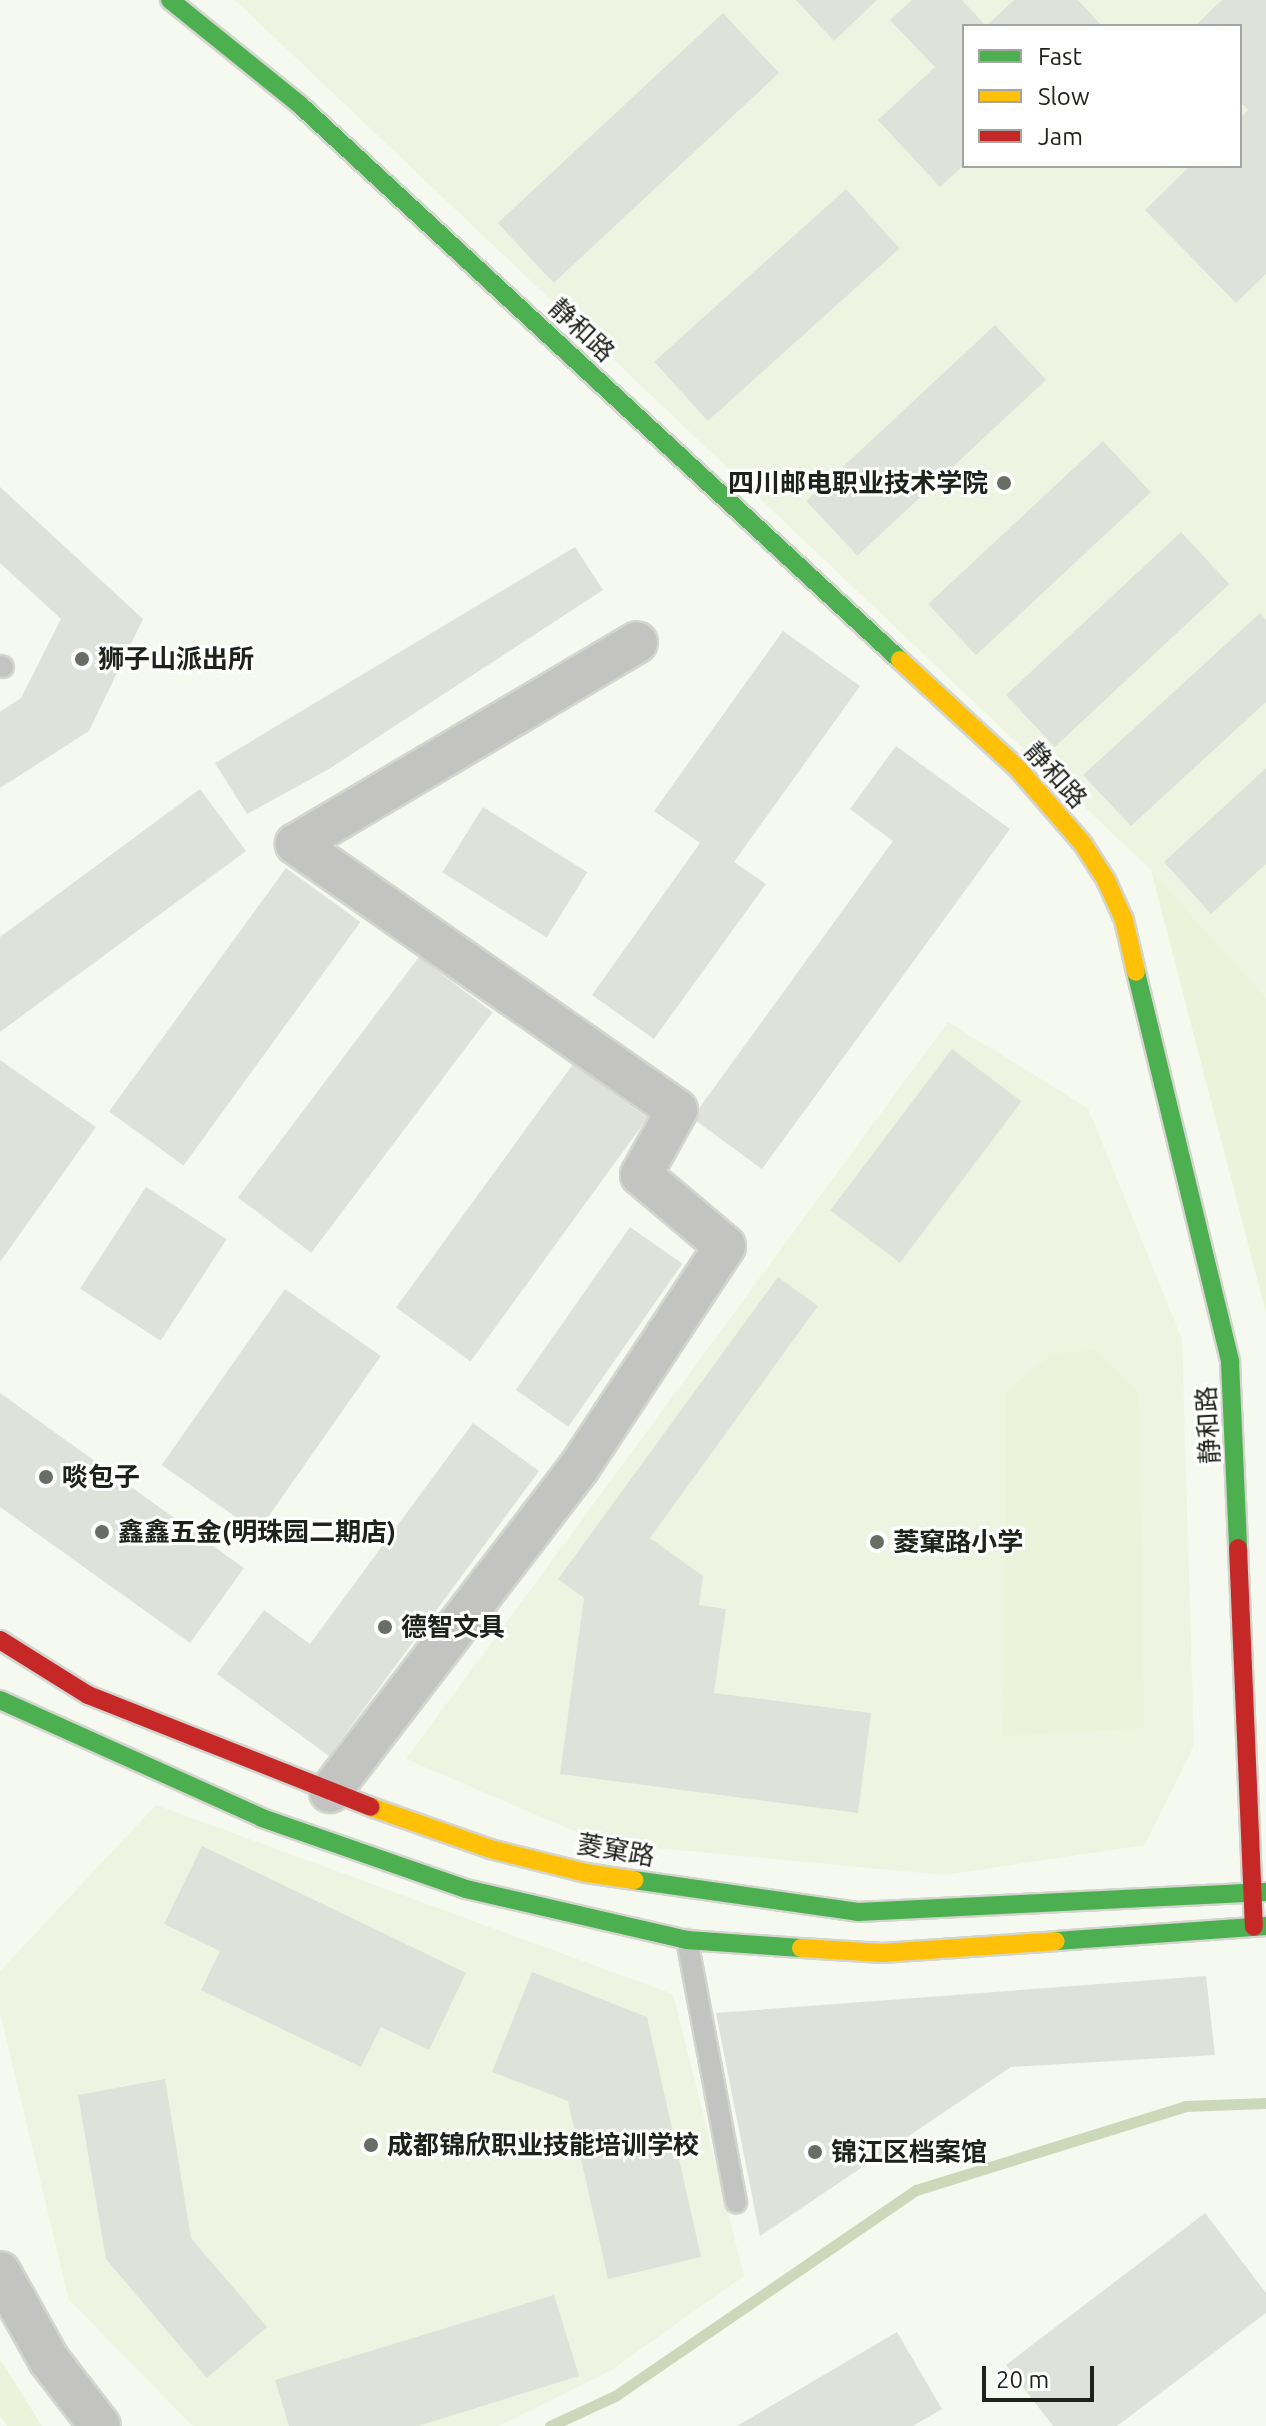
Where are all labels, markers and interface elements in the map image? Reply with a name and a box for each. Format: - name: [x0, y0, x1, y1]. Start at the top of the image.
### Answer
- legend: [962, 24, 1242, 168]
- text: Fast: [1038, 43, 1082, 70]
- text: Slow: [1038, 83, 1090, 110]
- text: Jam: [1038, 123, 1083, 150]
- street label: 静和路: [543, 292, 621, 368]
- place label: 四川邮电职业技术学院: [728, 467, 988, 499]
- marker: 四川邮电职业技术学院: [995, 474, 1013, 492]
- place label: 狮子山派出所: [98, 643, 254, 675]
- marker: 狮子山派出所: [73, 650, 91, 668]
- street label: 静和路: [1018, 736, 1094, 814]
- street label: 静和路: [1190, 1385, 1226, 1465]
- place label: 啖包子: [62, 1461, 140, 1493]
- marker: 啖包子: [37, 1468, 55, 1486]
- place label: 鑫鑫五金(明珠园二期店): [118, 1516, 396, 1548]
- marker: 鑫鑫五金(明珠园二期店): [93, 1523, 111, 1541]
- place label: 菱窠路小学: [893, 1526, 1023, 1558]
- marker: 菱窠路小学: [868, 1533, 886, 1551]
- place label: 德智文具: [401, 1611, 505, 1643]
- marker: 德智文具: [376, 1618, 394, 1636]
- street label: 菱窠路: [575, 1828, 657, 1872]
- place label: 成都锦欣职业技能培训学校: [387, 2129, 699, 2161]
- marker: 成都锦欣职业技能培训学校: [362, 2136, 380, 2154]
- place label: 锦江区档案馆: [831, 2136, 987, 2168]
- marker: 锦江区档案馆: [806, 2143, 824, 2161]
- scale bar: [986, 2350, 1098, 2400]
- text: 20 m: [996, 2366, 1049, 2393]

